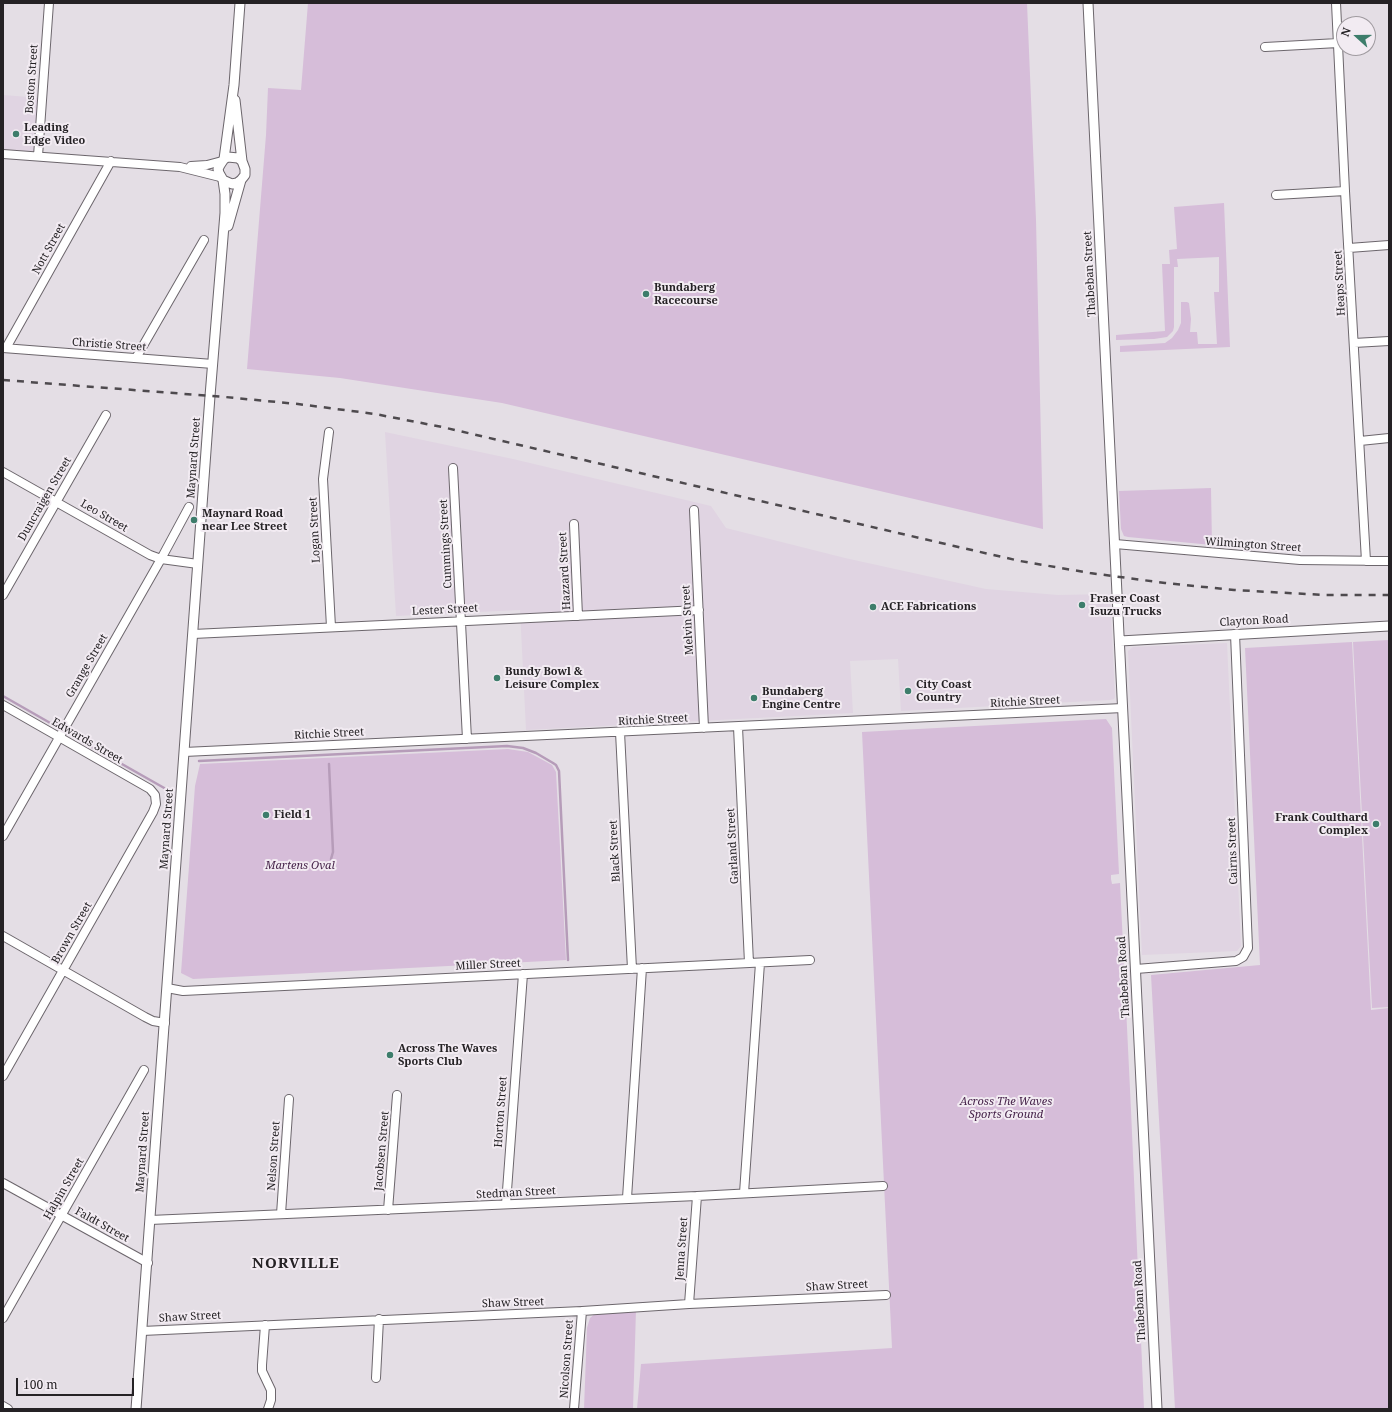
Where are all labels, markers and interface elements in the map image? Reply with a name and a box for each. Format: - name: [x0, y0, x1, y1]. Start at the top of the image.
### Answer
- north arrow: [1336, 16, 1376, 56]
- text: N: [1337, 25, 1354, 39]
- street label: Boston Street: [23, 44, 41, 114]
- place label: Leading Edge Video: [24, 121, 85, 147]
- marker: Leading Edge Video: [11, 129, 21, 139]
- street label: Nott Street: [30, 221, 68, 277]
- street label: Thabeban Street: [1081, 231, 1099, 317]
- street label: Heaps Street: [1332, 250, 1348, 316]
- place label: Bundaberg Racecourse: [654, 281, 718, 307]
- marker: Bundaberg Racecourse: [641, 289, 651, 299]
- street label: Christie Street: [72, 336, 146, 354]
- street label: Maynard Street: [185, 417, 203, 499]
- street label: Duncraigen Street: [16, 455, 74, 543]
- street label: Leo Street: [78, 497, 130, 535]
- street label: Logan Street: [307, 497, 323, 563]
- street label: Cummings Street: [437, 499, 455, 589]
- place label: Maynard Road near Lee Street: [202, 507, 287, 533]
- marker: Maynard Road near Lee Street: [189, 515, 199, 525]
- street label: Hazzard Street: [556, 532, 574, 610]
- street label: Wilmington Street: [1205, 535, 1301, 555]
- street label: Melvin Street: [680, 585, 696, 655]
- place label: Fraser Coast Isuzu Trucks: [1090, 592, 1161, 618]
- place label: ACE Fabrications: [881, 600, 976, 614]
- marker: Fraser Coast Isuzu Trucks: [1077, 600, 1087, 610]
- street label: Lester Street: [412, 602, 478, 618]
- marker: ACE Fabrications: [868, 602, 878, 612]
- street label: Clayton Road: [1219, 613, 1289, 629]
- street label: Grange Street: [63, 632, 111, 700]
- place label: Bundy Bowl & Leisure Complex: [505, 665, 599, 691]
- marker: Bundy Bowl & Leisure Complex: [492, 673, 502, 683]
- place label: City Coast Country: [916, 678, 971, 704]
- place label: Bundaberg Engine Centre: [762, 685, 841, 711]
- marker: City Coast Country: [903, 686, 913, 696]
- marker: Bundaberg Engine Centre: [749, 693, 759, 703]
- street label: Ritchie Street: [990, 694, 1060, 710]
- street label: Ritchie Street: [618, 712, 688, 728]
- street label: Edwards Street: [49, 715, 125, 767]
- street label: Ritchie Street: [294, 726, 364, 742]
- street label: Maynard Street: [158, 788, 176, 870]
- place label: Field 1: [274, 808, 311, 822]
- street label: Garland Street: [724, 808, 742, 884]
- marker: Field 1: [261, 810, 271, 820]
- place label: Frank Coulthard Complex: [1275, 811, 1368, 837]
- street label: Cairns Street: [1225, 817, 1241, 885]
- marker: Frank Coulthard Complex: [1371, 819, 1381, 829]
- street label: Black Street: [607, 820, 623, 882]
- park label: Martens Oval: [265, 859, 335, 873]
- street label: Brown Street: [49, 900, 95, 966]
- street label: Thabeban Road: [1115, 936, 1133, 1018]
- street label: Miller Street: [455, 957, 521, 973]
- place label: Across The Waves Sports Club: [398, 1042, 497, 1068]
- marker: Across The Waves Sports Club: [385, 1050, 395, 1060]
- street label: Horton Street: [492, 1076, 510, 1148]
- park label: Across The Waves Sports Ground: [960, 1095, 1052, 1121]
- street label: Maynard Street: [134, 1111, 152, 1193]
- street label: Jacobsen Street: [372, 1111, 392, 1191]
- street label: Nelson Street: [265, 1121, 283, 1191]
- street label: Halpin Street: [41, 1156, 87, 1222]
- street label: Stedman Street: [476, 1184, 556, 1202]
- street label: Faldt Street: [73, 1205, 131, 1245]
- street label: Jenna Street: [673, 1217, 691, 1281]
- district label: NORVILLE: [252, 1255, 340, 1273]
- street label: Thabeban Road: [1131, 1260, 1149, 1342]
- street label: Shaw Street: [806, 1278, 868, 1294]
- street label: Shaw Street: [482, 1295, 544, 1311]
- street label: Shaw Street: [159, 1309, 221, 1325]
- street label: Nicolson Street: [558, 1319, 576, 1399]
- scale bar: [18, 1370, 136, 1396]
- text: 100 m: [23, 1376, 58, 1393]

